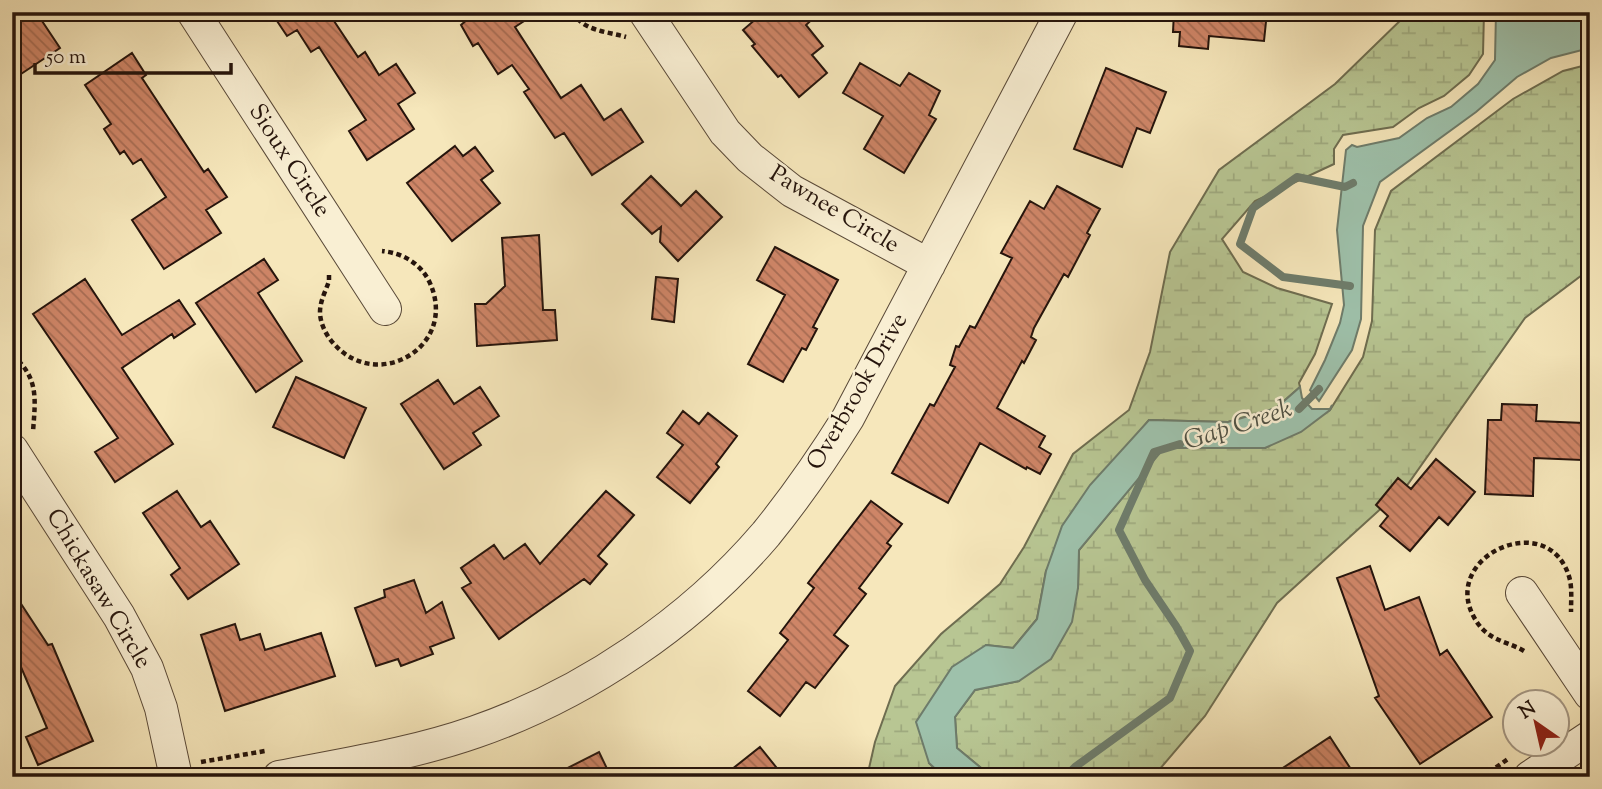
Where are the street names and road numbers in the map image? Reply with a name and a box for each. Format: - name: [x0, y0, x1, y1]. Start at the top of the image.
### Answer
- street label: Sioux Circle: [240, 98, 338, 224]
- street label: Pawnee Circle: [763, 158, 905, 262]
- street label: Overbrook Drive: [799, 307, 917, 477]
- street label: Chickasaw Circle: [37, 503, 159, 675]

